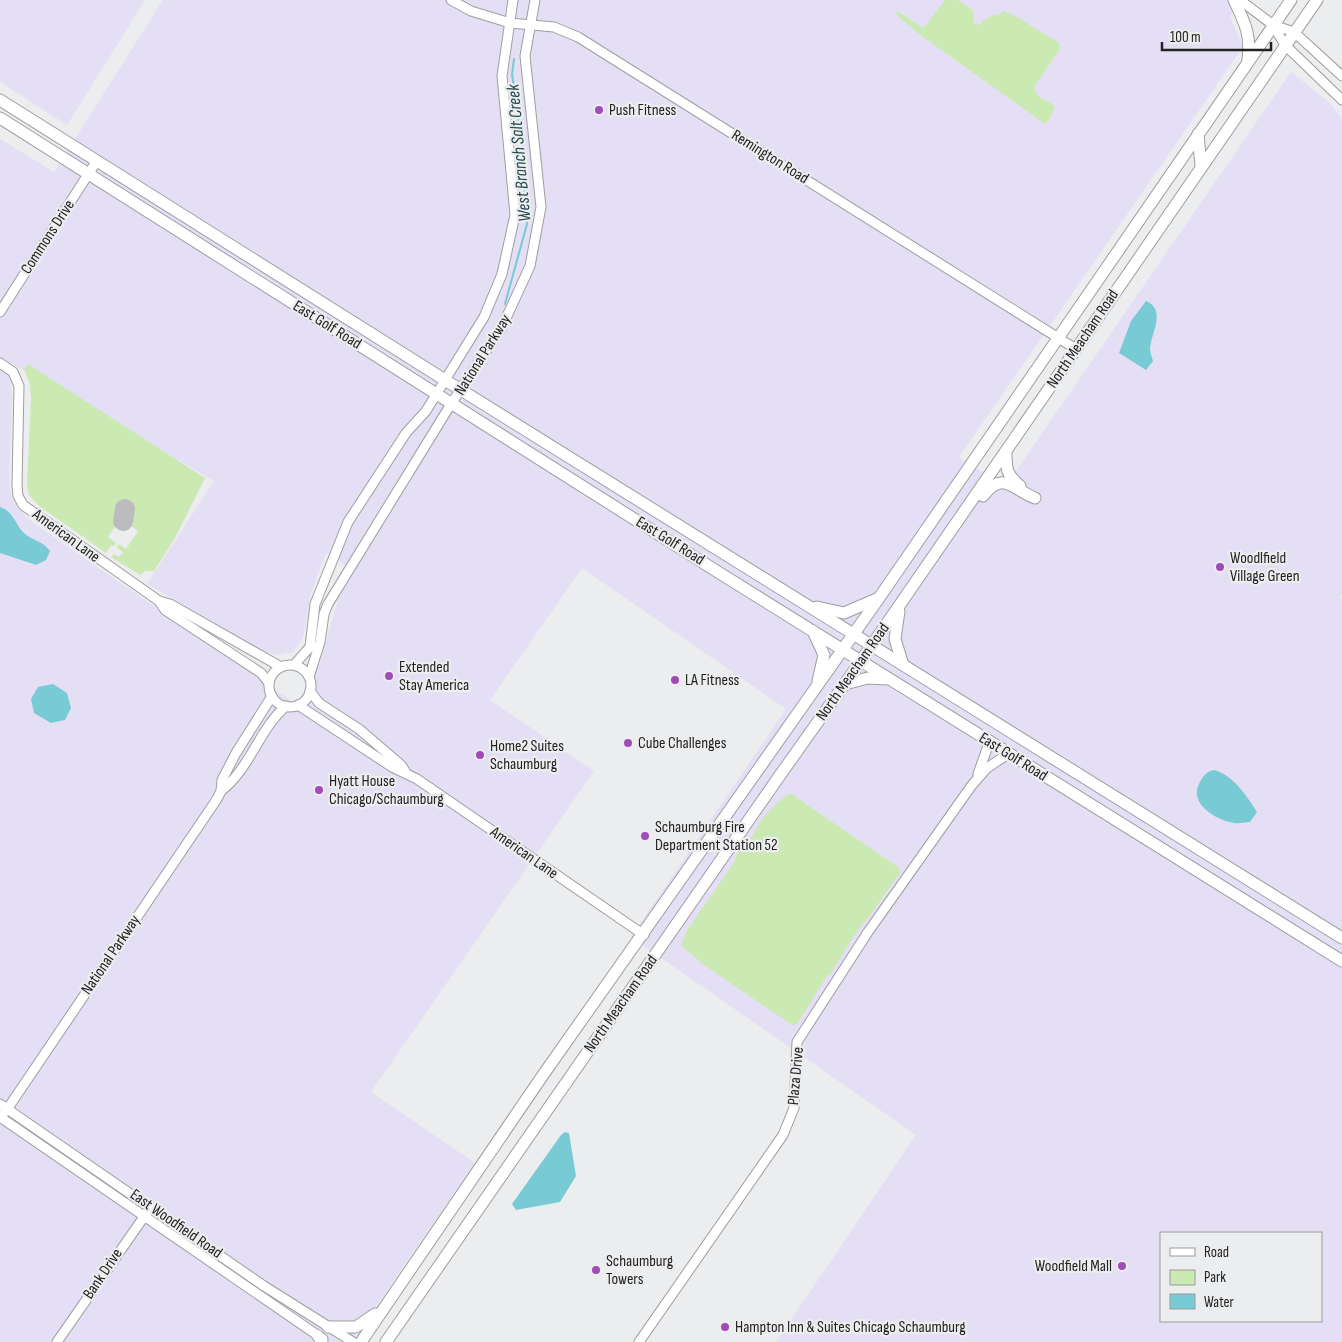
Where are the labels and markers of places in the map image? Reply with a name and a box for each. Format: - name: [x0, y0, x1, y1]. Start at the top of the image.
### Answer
- place label: Push Fitness: [609, 101, 677, 120]
- marker: Push Fitness: [593, 104, 605, 116]
- place label: Woodlfield Village Green: [1230, 549, 1300, 586]
- marker: Woodlfield Village Green: [1214, 561, 1226, 573]
- place label: Extended Stay America: [399, 658, 469, 695]
- marker: Extended Stay America: [383, 670, 395, 682]
- place label: LA Fitness: [685, 671, 739, 690]
- marker: LA Fitness: [669, 674, 681, 686]
- place label: Cube Challenges: [638, 734, 727, 753]
- place label: Home2 Suites Schaumburg: [490, 737, 564, 774]
- marker: Cube Challenges: [622, 737, 634, 749]
- marker: Home2 Suites Schaumburg: [474, 749, 486, 761]
- place label: Hyatt House Chicago/Schaumburg: [329, 772, 444, 809]
- marker: Hyatt House Chicago/Schaumburg: [313, 784, 325, 796]
- place label: Schaumburg Fire Department Station 52: [655, 818, 778, 855]
- marker: Schaumburg Fire Department Station 52: [639, 830, 651, 842]
- place label: Schaumburg Towers: [606, 1252, 673, 1289]
- place label: Woodfield Mall: [1035, 1257, 1112, 1276]
- marker: Woodfield Mall: [1116, 1260, 1128, 1272]
- marker: Schaumburg Towers: [590, 1264, 602, 1276]
- place label: Hampton Inn & Suites Chicago Schaumburg: [735, 1318, 966, 1337]
- marker: Hampton Inn & Suites Chicago Schaumburg: [719, 1321, 731, 1333]

